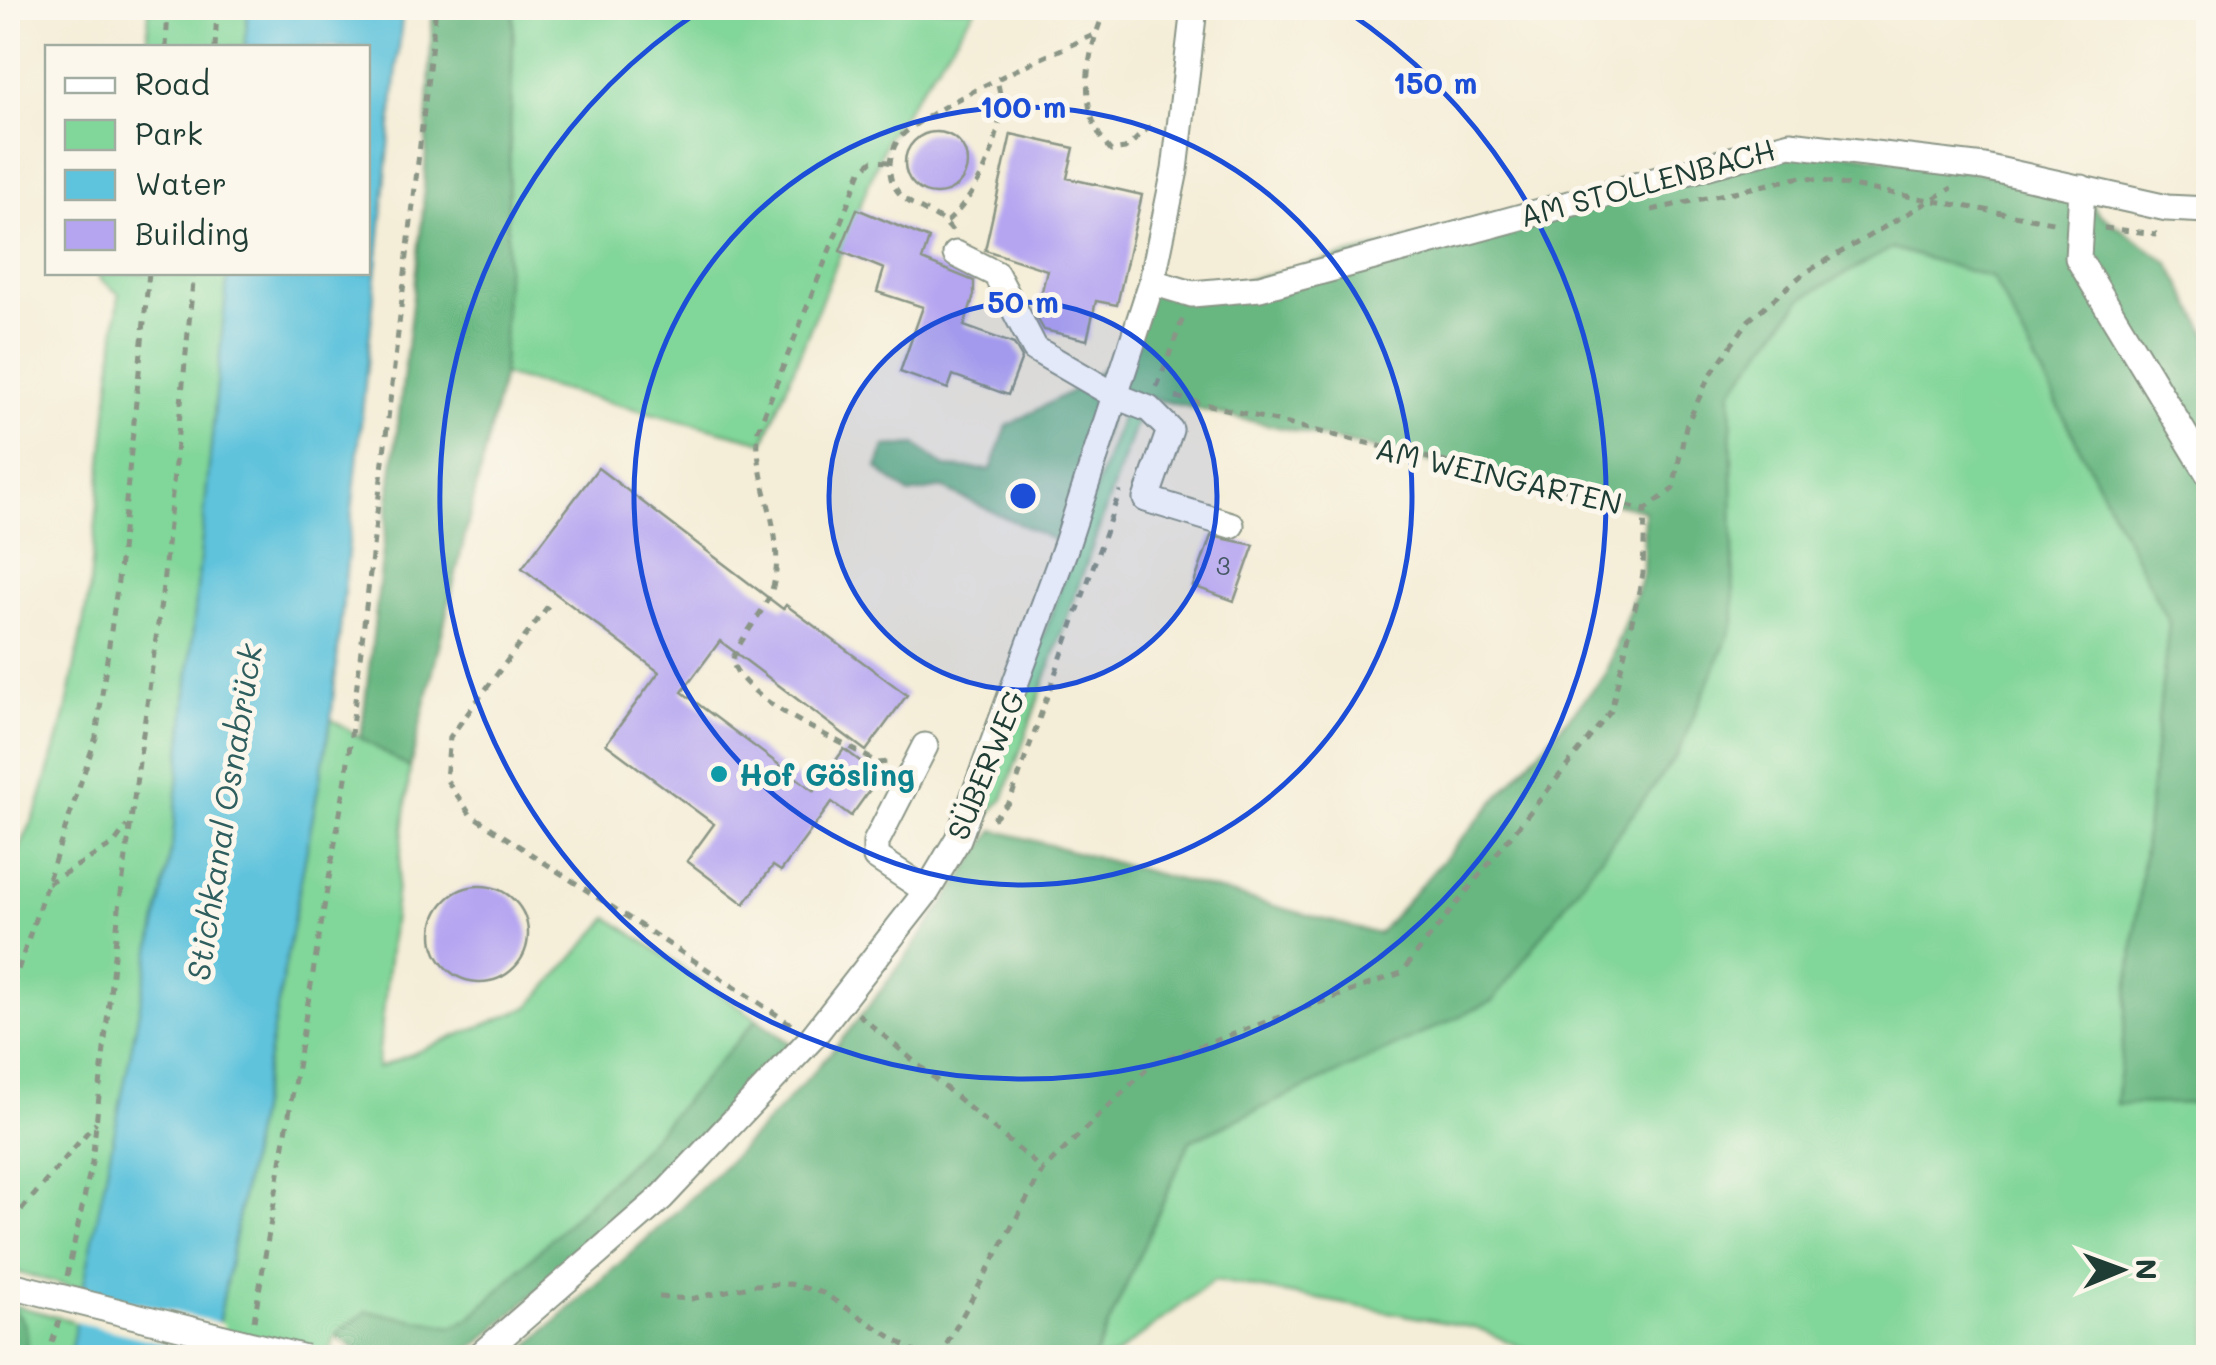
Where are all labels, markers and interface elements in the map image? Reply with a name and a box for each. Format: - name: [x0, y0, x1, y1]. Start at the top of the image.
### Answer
- legend: [45, 45, 370, 275]
- text: 150 m: [1393, 62, 1477, 102]
- text: Road: [135, 63, 210, 103]
- text: 100 m: [980, 86, 1066, 126]
- text: Park: [135, 113, 203, 153]
- street label: AM STOLLENBACH: [1515, 129, 1779, 235]
- text: Water: [135, 163, 227, 203]
- text: Building: [135, 213, 249, 253]
- text: 50 m: [987, 281, 1059, 321]
- street label: AM WEINGARTEN: [1372, 427, 1626, 523]
- centre of rings: [1005, 478, 1041, 514]
- house number: 3: [1216, 549, 1230, 581]
- water label: Stichkanal Osnabrück: [176, 640, 270, 983]
- street label: SÜBERWEG: [937, 684, 1033, 846]
- place label: Hof Gösling: [739, 754, 915, 794]
- marker: Hof Gösling: [708, 763, 730, 785]
- north arrow: [2071, 1220, 2171, 1320]
- text: N: [2129, 1259, 2165, 1280]

